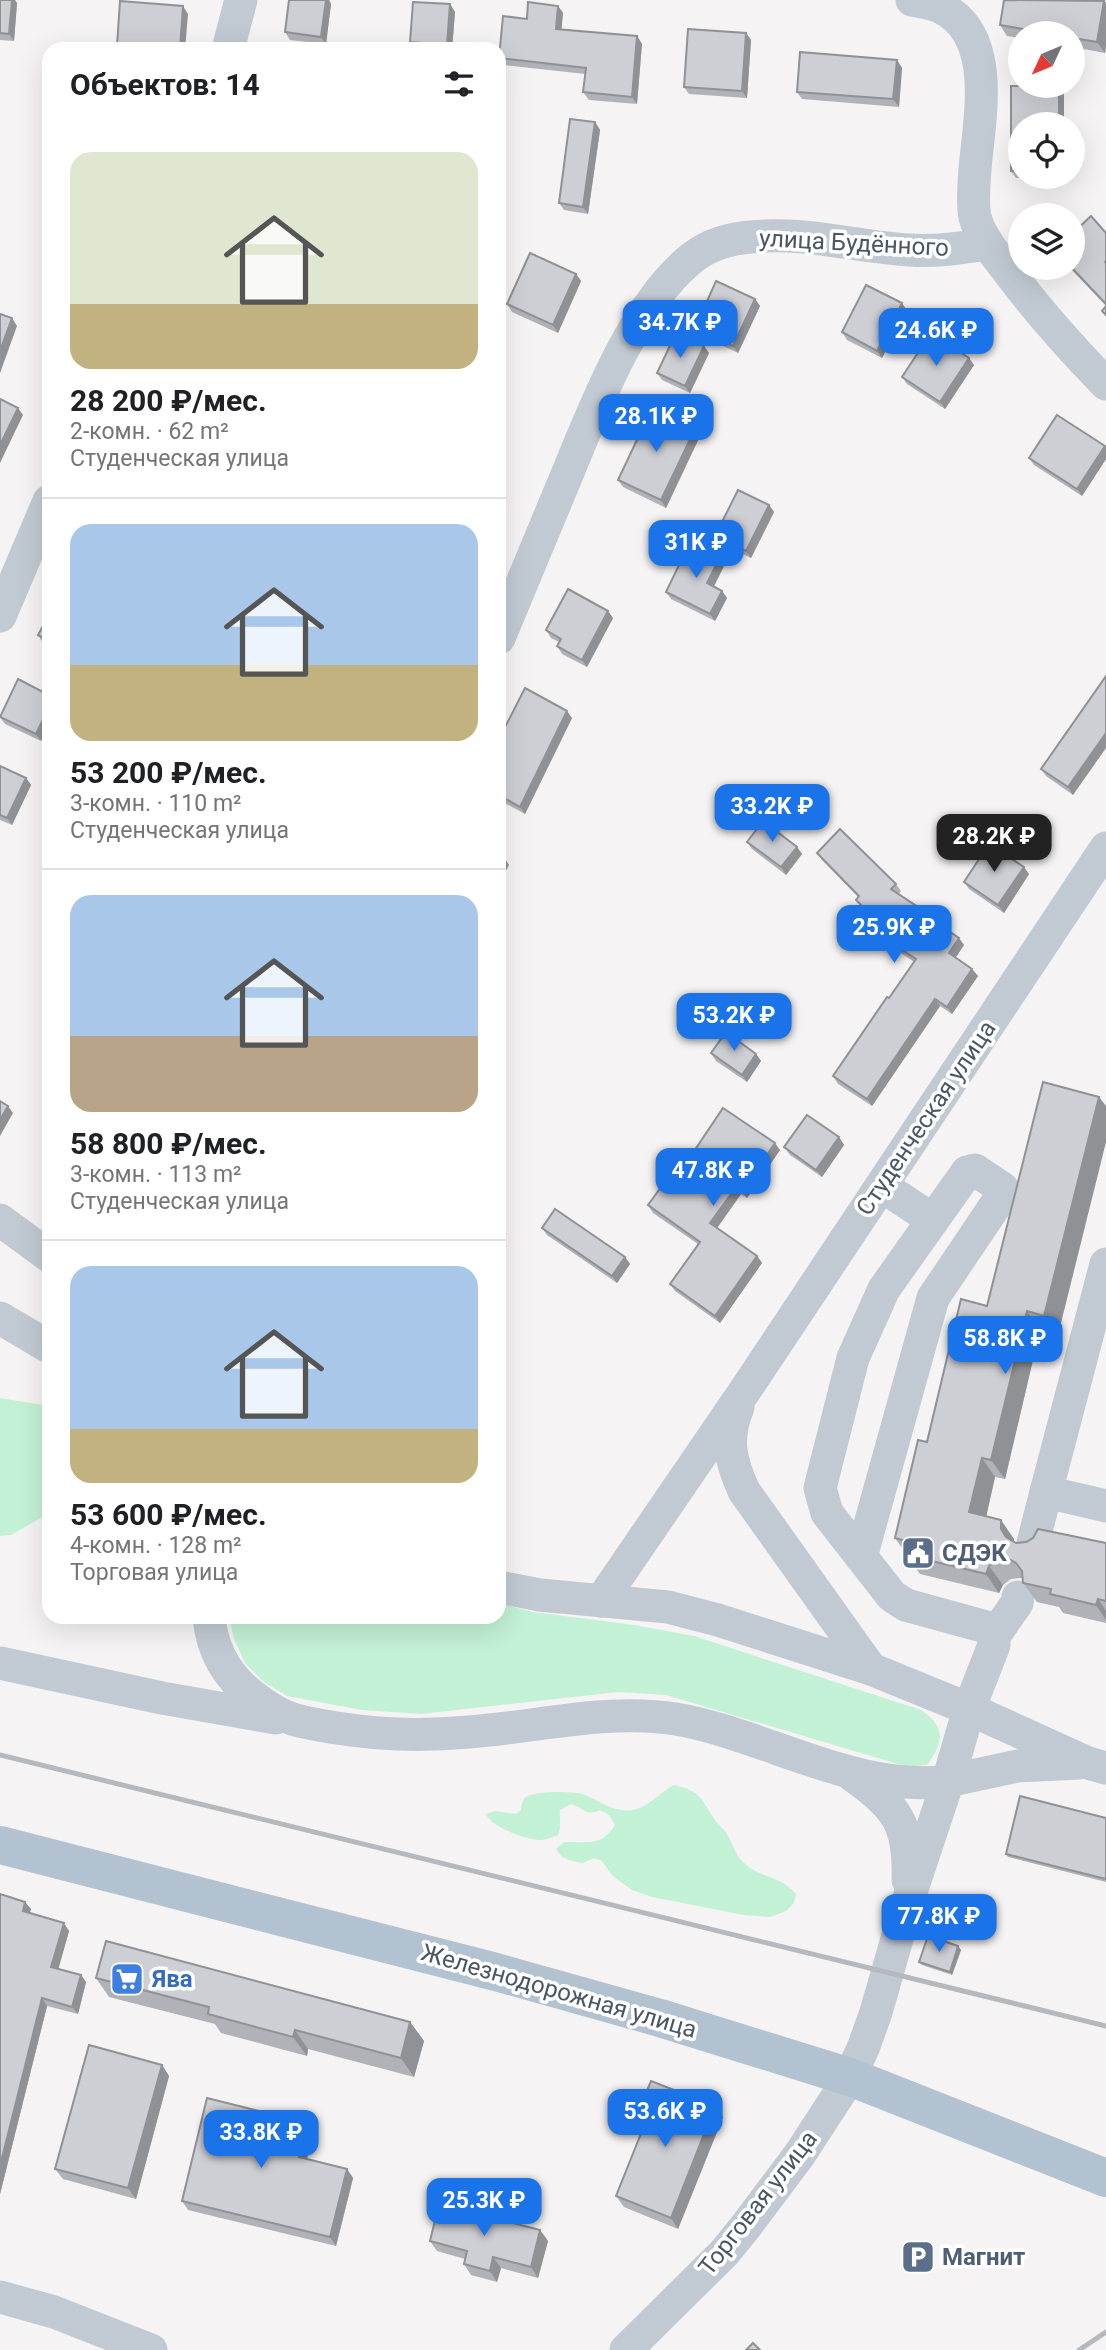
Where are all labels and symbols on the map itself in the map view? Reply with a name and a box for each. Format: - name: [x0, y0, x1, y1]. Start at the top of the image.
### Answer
- north arrow: [1008, 21, 1085, 98]
- street label: улица Будённого: [759, 224, 949, 262]
- pin: 34.7K ₽: [615, 300, 745, 360]
- pin: 24.6K ₽: [871, 308, 1001, 368]
- pin: 28.1K ₽: [591, 394, 721, 454]
- pin: 31K ₽: [647, 520, 745, 580]
- pin: 33.2K ₽: [707, 784, 837, 844]
- pin: 28.2K ₽: [929, 814, 1059, 874]
- pin: 25.9K ₽: [829, 906, 959, 965]
- pin: 53.2K ₽: [669, 993, 799, 1053]
- street label: Студенческая улица: [851, 1015, 1001, 1221]
- pin: 47.8K ₽: [648, 1148, 778, 1208]
- pin: 58.8K ₽: [940, 1316, 1070, 1376]
- public building icon: СДЭК: [899, 1534, 937, 1572]
- place label: СДЭК: [942, 1539, 1007, 1567]
- pin: 77.8K ₽: [874, 1895, 1004, 1954]
- street label: Железнодорожная улица: [418, 1938, 700, 2044]
- supermarket icon: Ява: [108, 1960, 146, 1998]
- place label: Ява: [151, 1965, 193, 1993]
- pin: 53.6K ₽: [600, 2090, 730, 2149]
- pin: 33.8K ₽: [196, 2110, 326, 2170]
- street label: Торговая улица: [693, 2125, 823, 2281]
- pin: 25.3K ₽: [419, 2178, 549, 2238]
- parking icon: Магнит: [899, 2238, 937, 2276]
- place label: Магнит: [942, 2243, 1025, 2271]

